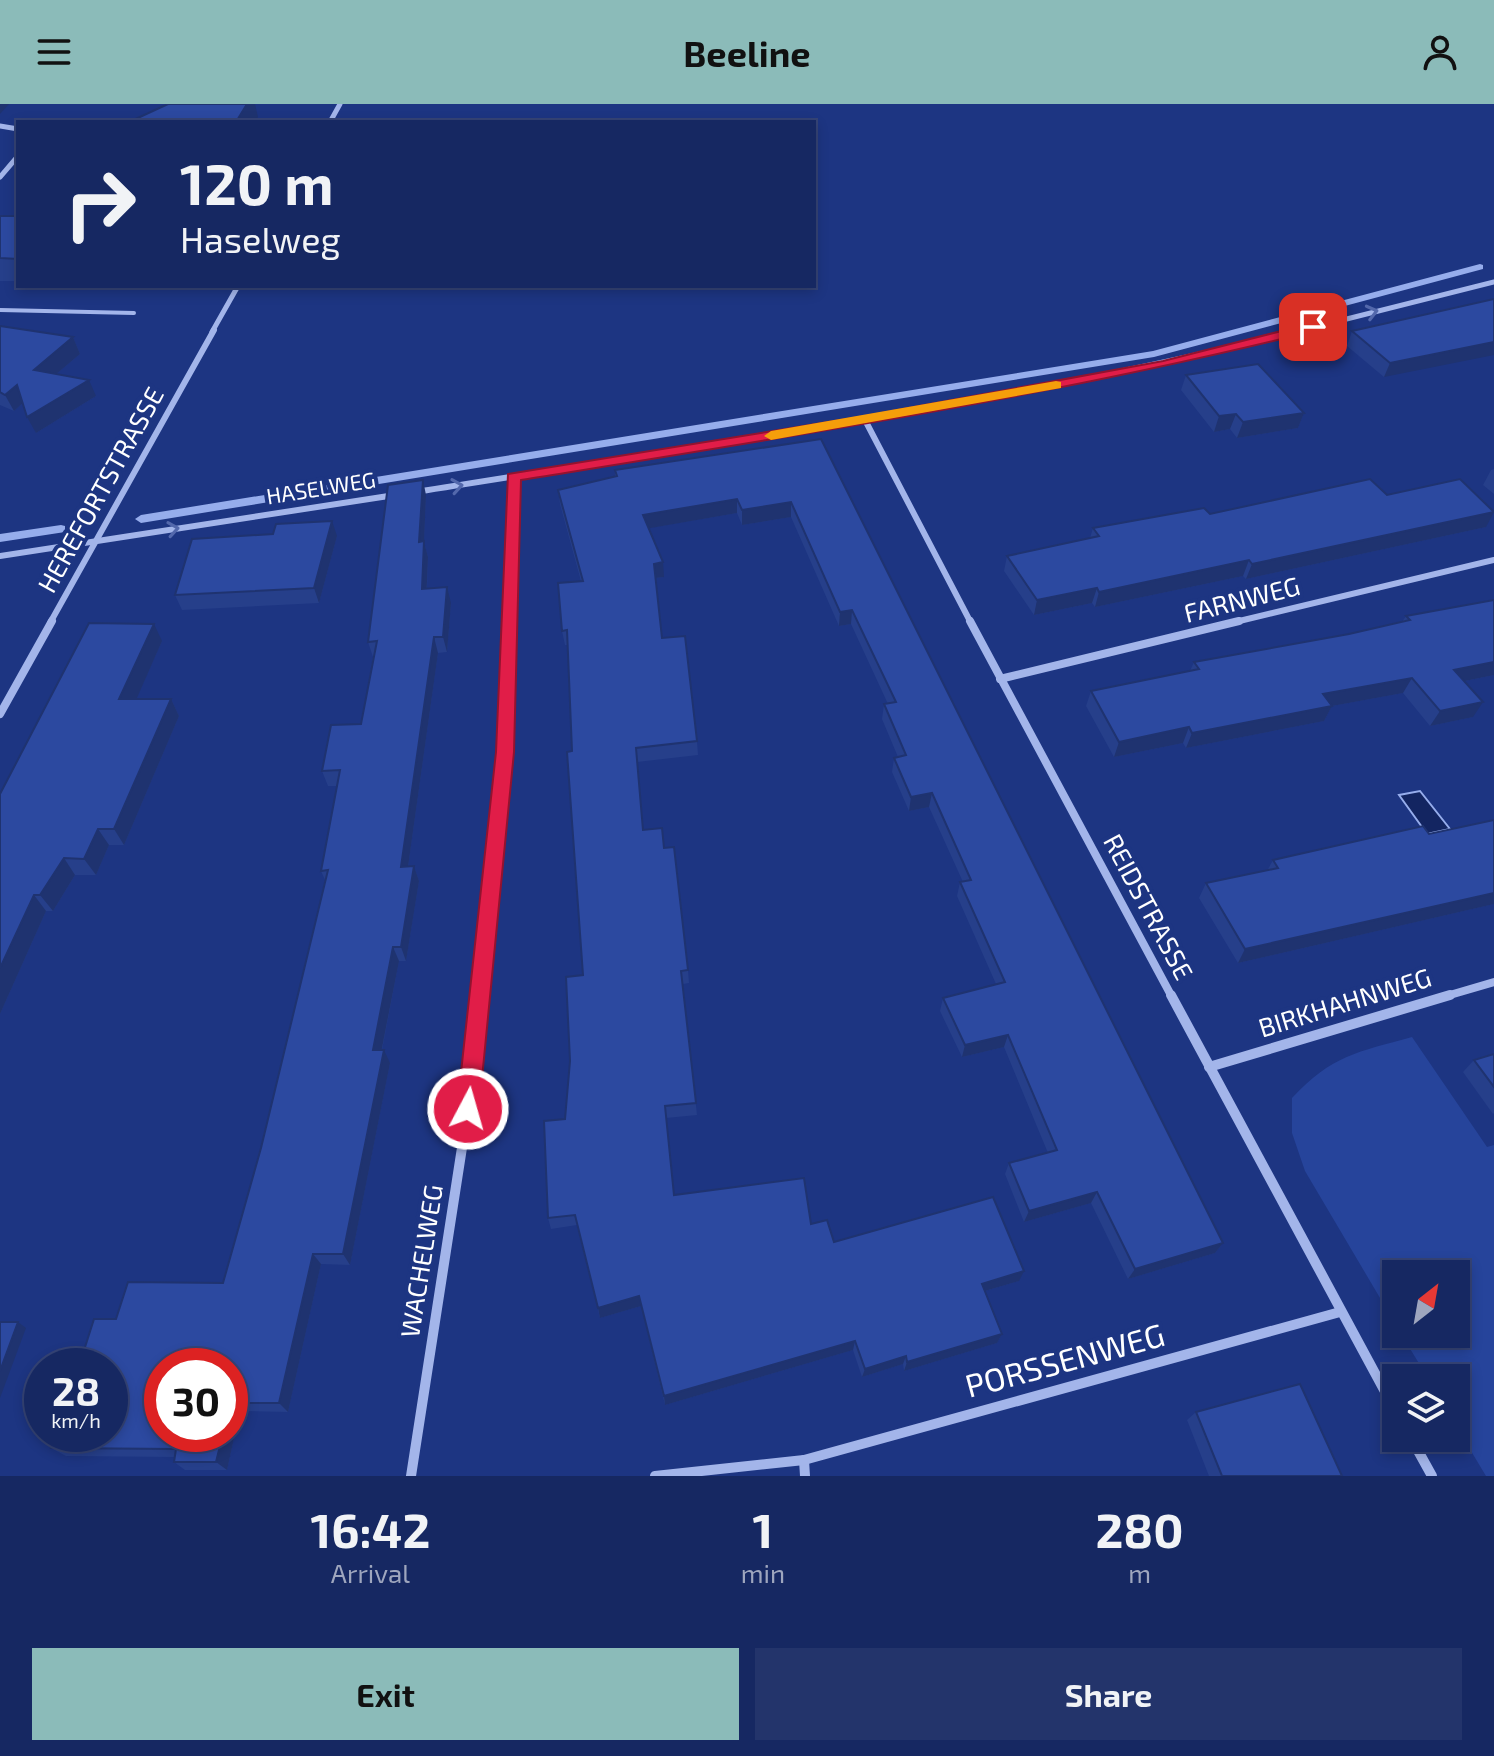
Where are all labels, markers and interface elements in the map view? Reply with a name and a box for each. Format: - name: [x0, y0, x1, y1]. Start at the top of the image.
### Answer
- icon: menu: [32, 30, 76, 74]
- icon: person: [1418, 30, 1462, 74]
- text: Beeline: [683, 31, 811, 74]
- text: 120 m: [180, 149, 334, 216]
- icon: right: [48, 152, 152, 256]
- text: Haselweg: [180, 217, 341, 260]
- pin: [1279, 293, 1347, 361]
- icon: arrive: [1291, 305, 1335, 349]
- one-way arrow: [1365, 305, 1379, 322]
- street label: HEREFORTSTRASSE: [30, 381, 169, 598]
- street label: HASELWEG: [264, 466, 377, 508]
- one-way arrow: [450, 478, 464, 495]
- one-way arrow: [166, 521, 179, 538]
- street label: FARNWEG: [1180, 569, 1303, 628]
- street label: REIDSTRASSE: [1098, 828, 1201, 984]
- street label: BIRKHAHNWEG: [1254, 961, 1435, 1043]
- position arrow: [426, 1067, 510, 1151]
- street label: WACHELWEG: [393, 1182, 448, 1339]
- north arrow: [1382, 1260, 1470, 1348]
- map controls: [1382, 1260, 1470, 1452]
- street label: PORSSENWEG: [961, 1314, 1168, 1404]
- speed limit sign: 30: [144, 1348, 248, 1452]
- button: layers: [1382, 1364, 1470, 1452]
- text: 28: [52, 1366, 100, 1414]
- text: km/h: [51, 1408, 101, 1432]
- text: 16:42: [310, 1500, 430, 1558]
- text: 1: [753, 1500, 773, 1558]
- text: 280: [1095, 1500, 1184, 1558]
- text: Arrival: [331, 1557, 410, 1588]
- text: min: [741, 1557, 785, 1588]
- text: m: [1128, 1557, 1151, 1588]
- button: Exit: [32, 1648, 739, 1740]
- button: Share: [755, 1648, 1462, 1740]

